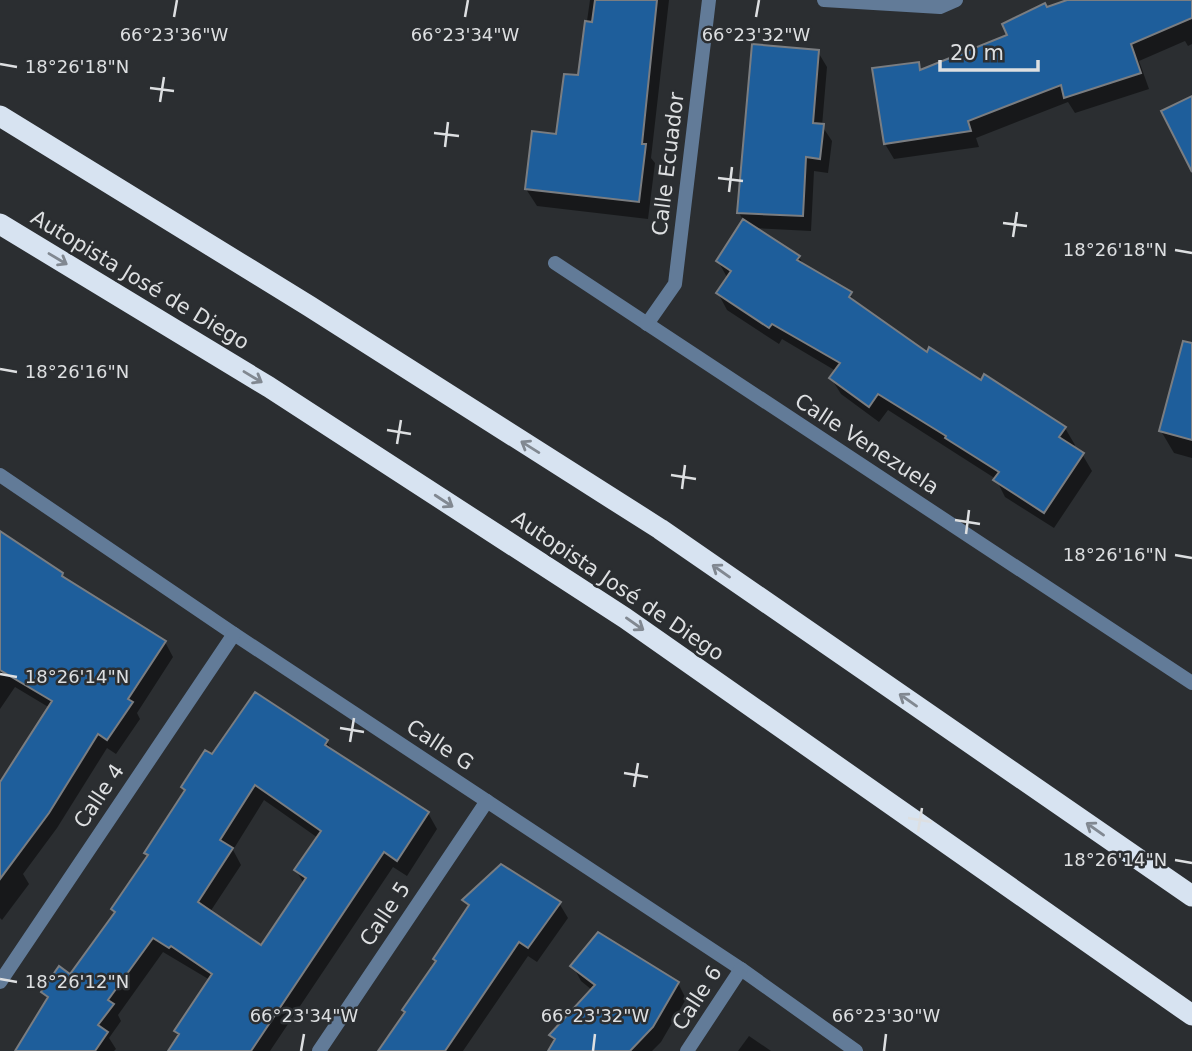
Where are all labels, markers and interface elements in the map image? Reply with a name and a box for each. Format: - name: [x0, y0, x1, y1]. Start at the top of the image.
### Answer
- text: 66°23'36"W: [120, 24, 229, 45]
- text: 66°23'34"W: [411, 24, 520, 45]
- text: 66°23'32"W: [702, 24, 811, 45]
- scale bar: [940, 28, 1038, 72]
- text: 20 m: [950, 41, 1004, 65]
- text: 18°26'18"N: [25, 56, 129, 77]
- street label: Calle Ecuador: [647, 90, 689, 237]
- street label: Autopista José de Diego: [27, 205, 253, 355]
- text: 18°26'18"N: [1063, 239, 1167, 260]
- one-way arrow: [48, 252, 68, 266]
- text: 18°26'16"N: [25, 361, 129, 382]
- one-way arrow: [242, 371, 262, 385]
- street label: Calle Venezuela: [791, 389, 943, 499]
- one-way arrow: [521, 439, 541, 453]
- one-way arrow: [434, 493, 453, 508]
- street label: Autopista José de Diego: [508, 506, 728, 666]
- text: 18°26'16"N: [1063, 544, 1167, 565]
- one-way arrow: [712, 564, 731, 578]
- one-way arrow: [625, 617, 644, 632]
- text: 18°26'14"N: [25, 666, 129, 687]
- one-way arrow: [899, 693, 918, 707]
- street label: Calle G: [402, 714, 478, 776]
- street label: Calle 4: [69, 759, 129, 833]
- one-way arrow: [1086, 822, 1106, 836]
- text: 18°26'14"N: [1063, 849, 1167, 870]
- street label: Calle 5: [355, 877, 415, 951]
- street label: Calle 6: [667, 961, 727, 1035]
- text: 18°26'12"N: [25, 971, 129, 992]
- text: 66°23'34"W: [250, 1005, 359, 1026]
- text: 66°23'32"W: [541, 1005, 650, 1026]
- text: 66°23'30"W: [832, 1005, 941, 1026]

